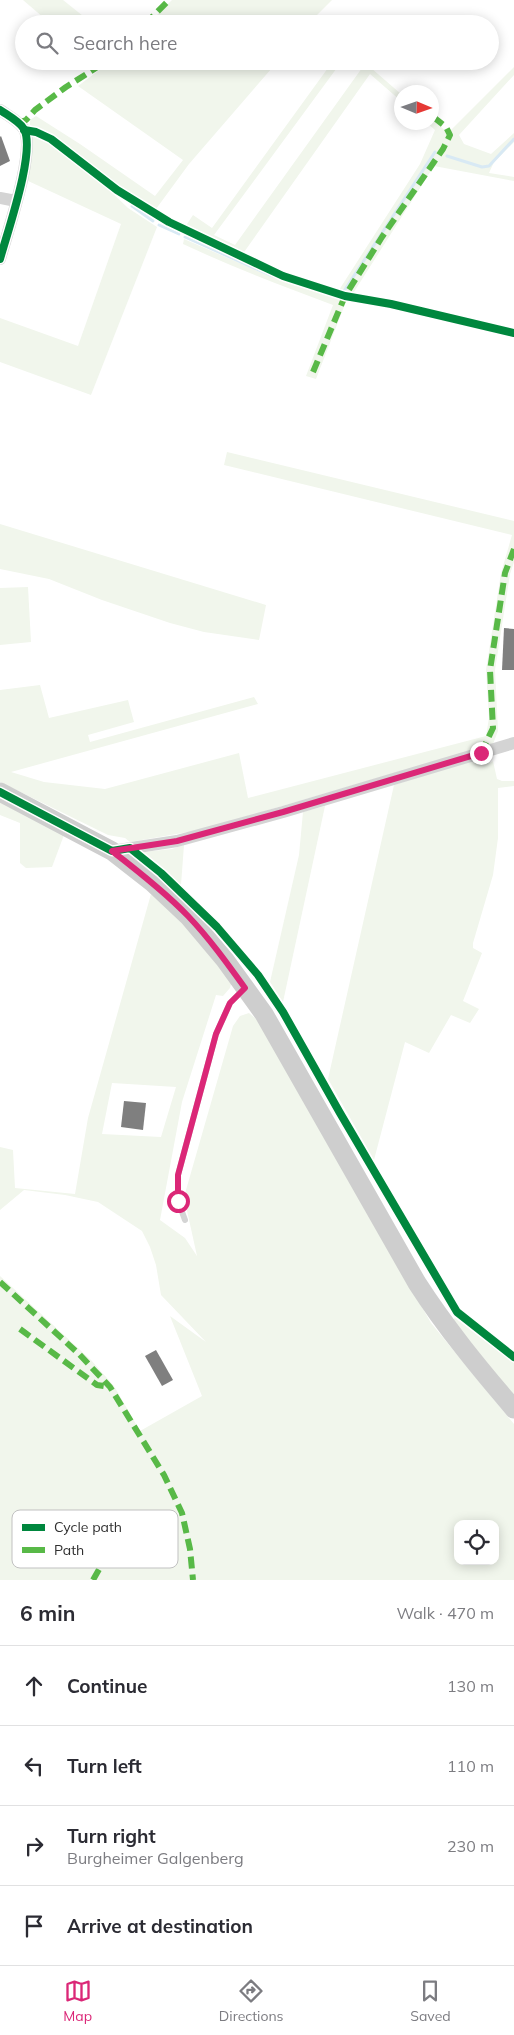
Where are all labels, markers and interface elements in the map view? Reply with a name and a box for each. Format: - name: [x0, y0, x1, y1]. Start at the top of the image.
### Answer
- search box: [15, 15, 499, 70]
- icon: search: [33, 29, 61, 57]
- text: Search here: [73, 31, 177, 55]
- north arrow: [394, 85, 439, 130]
- route end: [470, 742, 493, 765]
- route start: [167, 1190, 190, 1213]
- legend: [12, 1510, 178, 1568]
- text: Cycle path: [54, 1518, 122, 1536]
- map controls: [454, 1520, 499, 1565]
- button: locate: [454, 1520, 499, 1565]
- text: Path: [54, 1541, 84, 1559]
- text: 6 min: [20, 1600, 75, 1626]
- text: Walk · 470 m: [396, 1603, 494, 1623]
- icon: ahead: [20, 1672, 48, 1700]
- text: Continue: [67, 1674, 147, 1698]
- text: 130 m: [447, 1676, 494, 1696]
- icon: left: [20, 1752, 48, 1780]
- text: Turn left: [67, 1754, 142, 1778]
- text: 110 m: [447, 1756, 494, 1776]
- text: Turn right: [67, 1824, 156, 1848]
- icon: right: [20, 1832, 48, 1860]
- text: 230 m: [447, 1836, 494, 1856]
- text: Burgheimer Galgenberg: [67, 1848, 244, 1868]
- icon: arrive: [20, 1912, 48, 1940]
- text: Arrive at destination: [67, 1914, 253, 1938]
- tab: Map: [63, 1977, 92, 2025]
- tab: Directions: [219, 1977, 284, 2025]
- tab: Saved: [410, 1977, 451, 2025]

